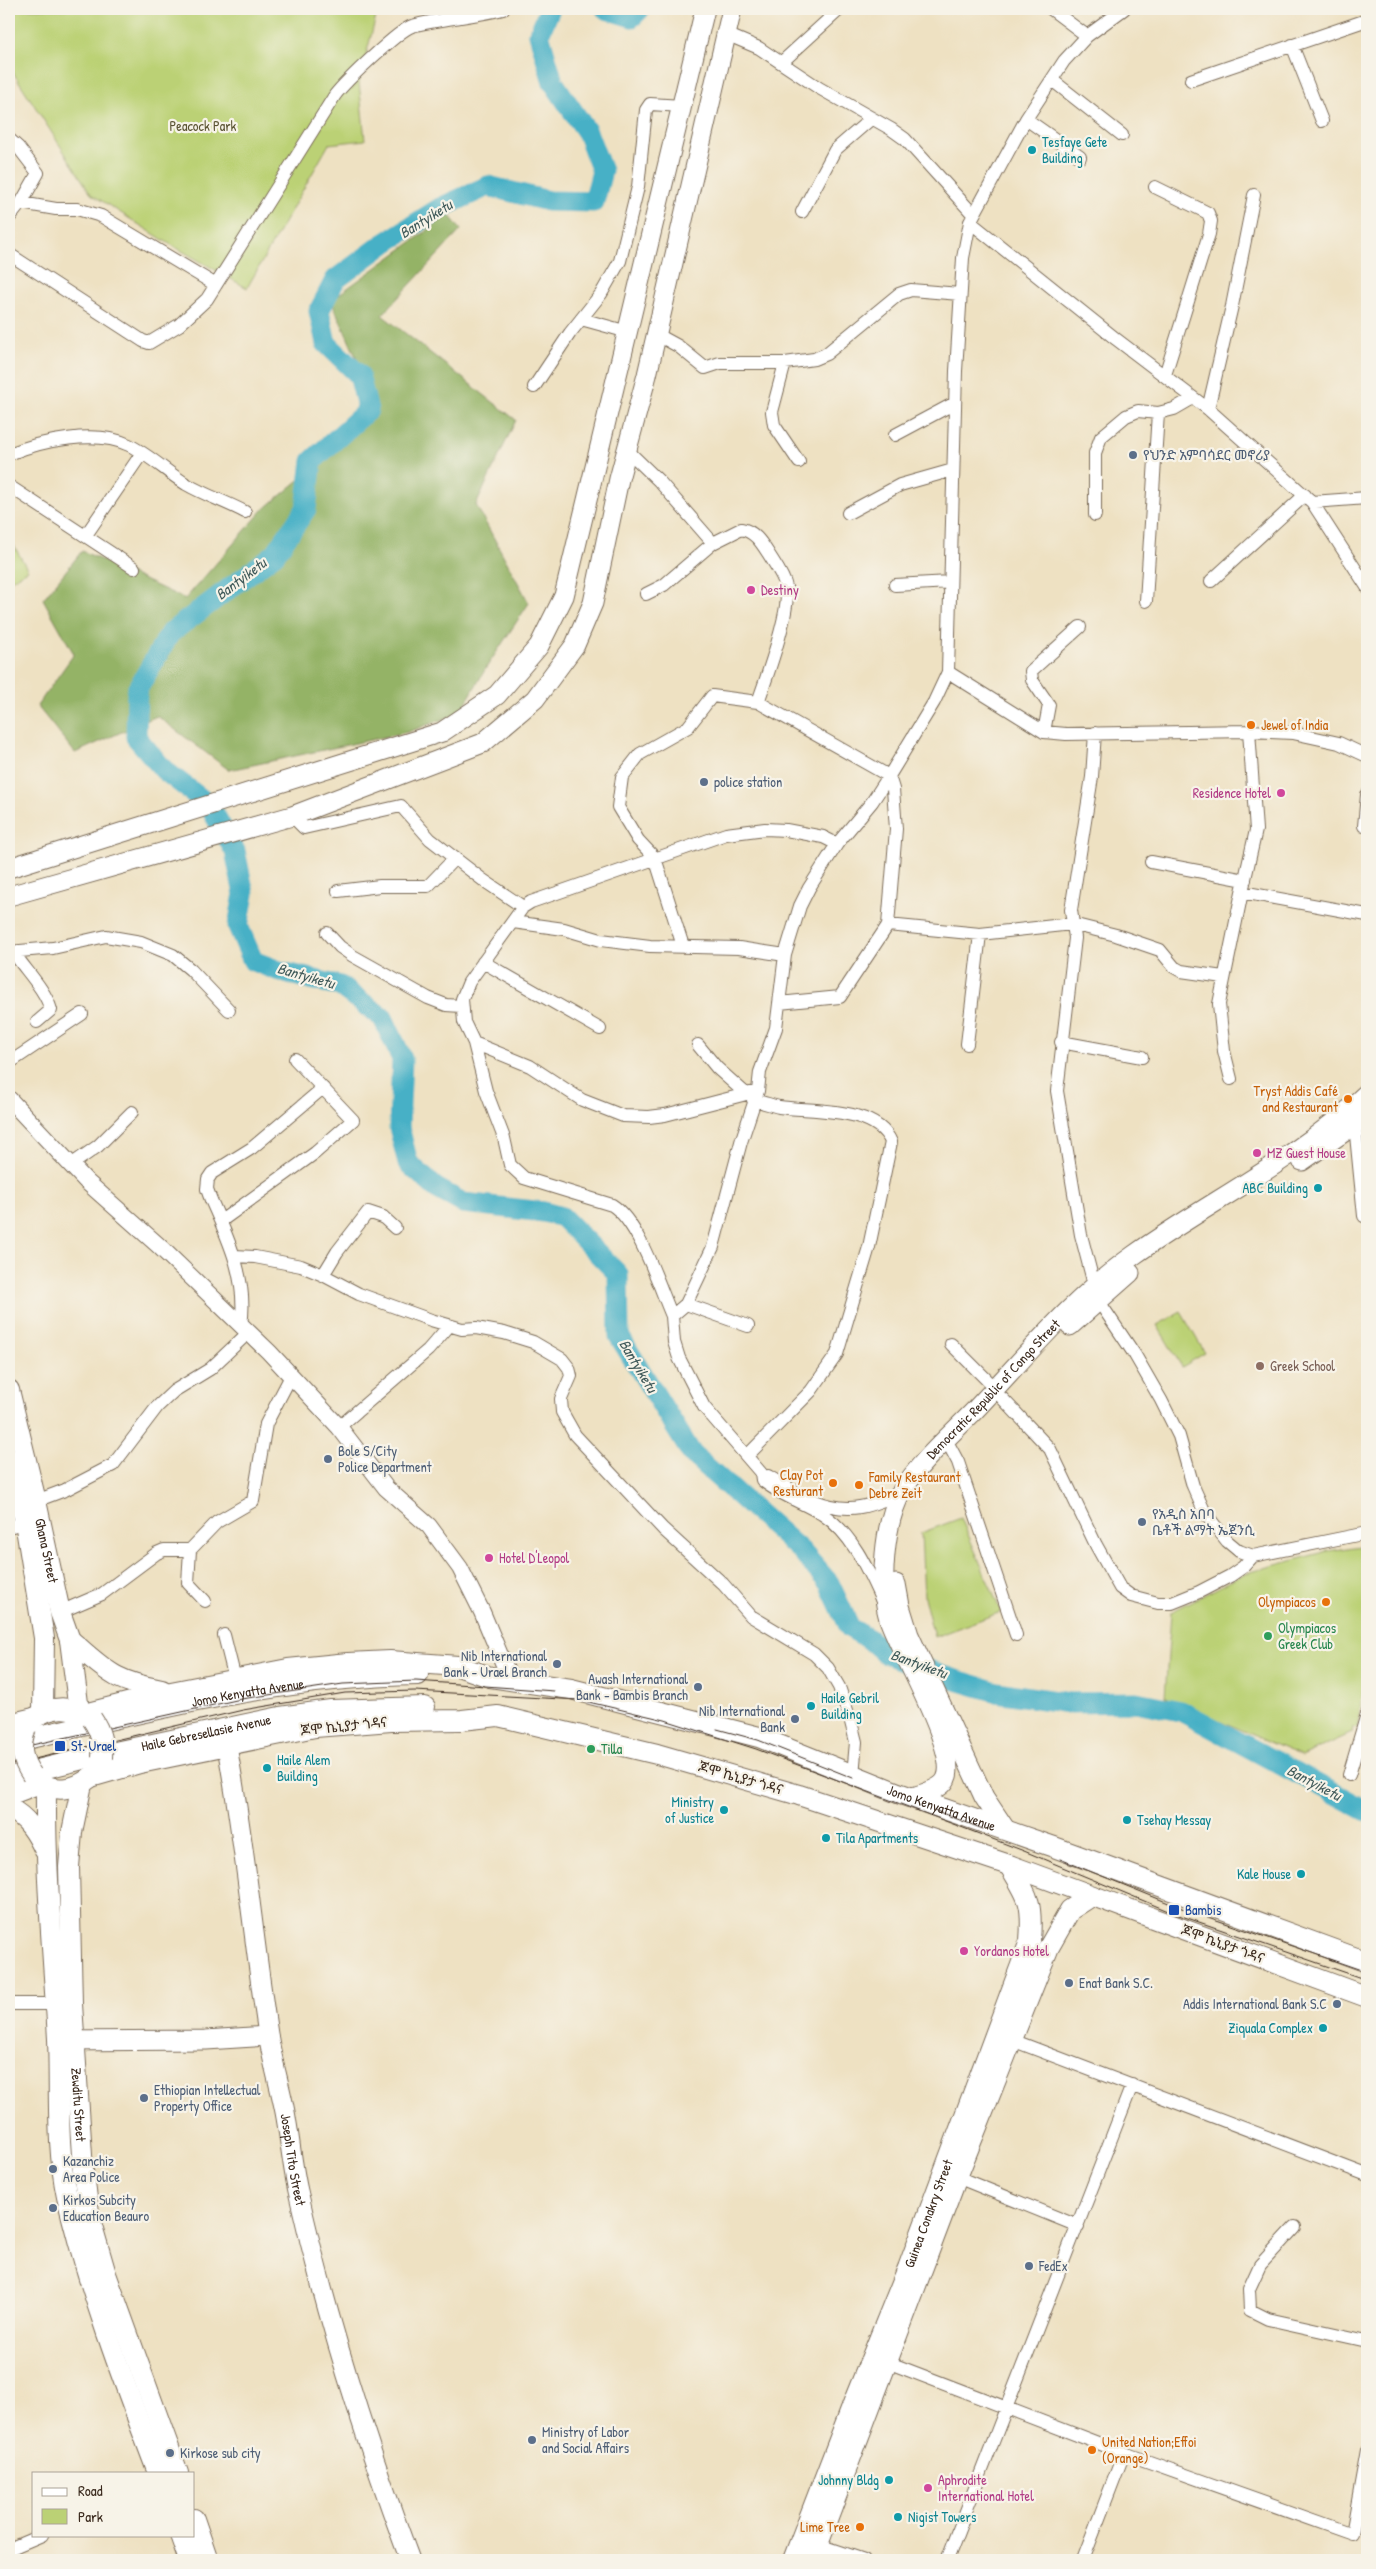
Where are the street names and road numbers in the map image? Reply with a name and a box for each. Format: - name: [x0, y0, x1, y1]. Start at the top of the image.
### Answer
- street label: Democratic Republic of Congo Street: [921, 1314, 1064, 1463]
- street label: Ghana Street: [31, 1516, 63, 1585]
- street label: Jomo Kenyatta Avenue: [190, 1673, 305, 1711]
- street label: Haile Gebresellasie Avenue: [139, 1709, 273, 1755]
- street label: ጆሞ ኬኒያታ ጎዳና: [300, 1712, 388, 1739]
- street label: ጆሞ ኬኒያታ ጎዳና: [697, 1756, 786, 1799]
- street label: Jomo Kenyatta Avenue: [884, 1780, 999, 1835]
- street label: ጆሞ ኬኒያታ ጎዳና: [1179, 1920, 1267, 1967]
- street label: Zewditu Street: [67, 2067, 91, 2142]
- street label: Joseph Tito Street: [276, 2112, 311, 2207]
- street label: Guinea Conakry Street: [899, 2156, 957, 2270]

